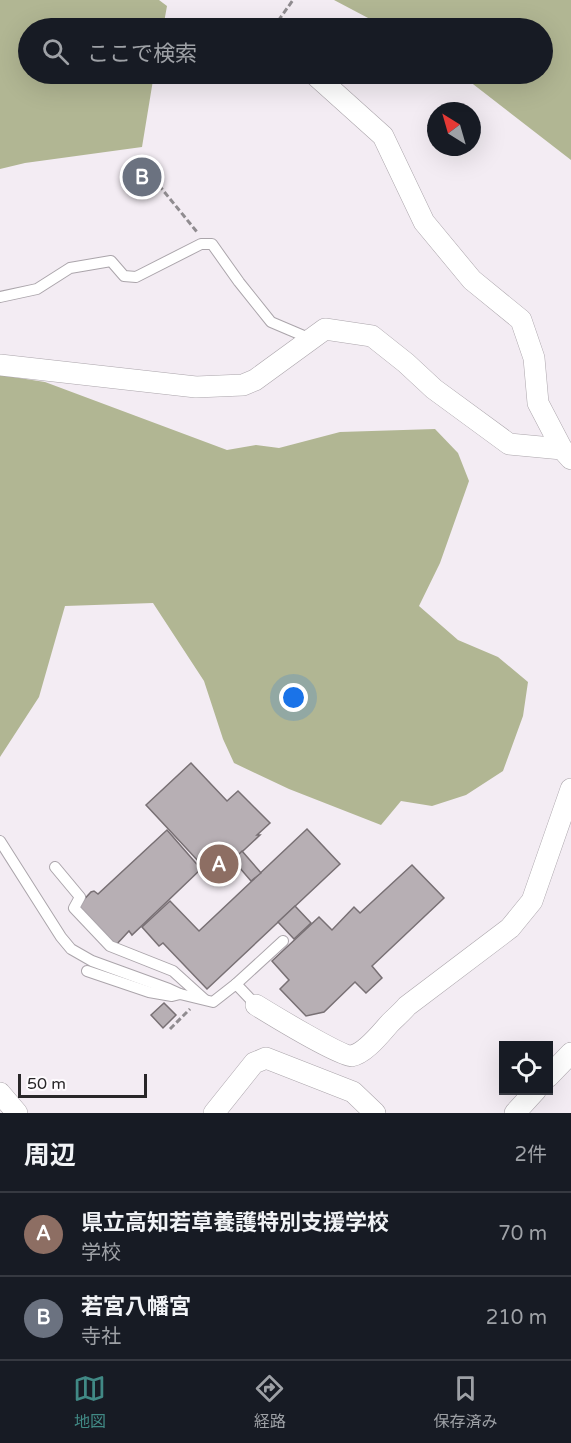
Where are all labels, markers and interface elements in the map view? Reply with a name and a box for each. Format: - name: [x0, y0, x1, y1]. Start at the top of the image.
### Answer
- search box: [18, 18, 553, 84]
- icon: search: [39, 35, 72, 68]
- text: ここで検索: [87, 41, 197, 67]
- north arrow: [427, 102, 481, 156]
- pin: B: [122, 154, 162, 200]
- your location: [279, 683, 308, 712]
- pin: A: [200, 842, 238, 886]
- map controls: [499, 1041, 553, 1095]
- button: locate: [499, 1041, 553, 1095]
- scale bar: [18, 1071, 147, 1098]
- text: 50 m: [27, 1074, 66, 1094]
- text: 周辺: [24, 1140, 76, 1171]
- text: 2件: [514, 1143, 547, 1167]
- text: 県立高知若草養護特別支援学校: [81, 1210, 389, 1236]
- text: A: [36, 1222, 51, 1246]
- text: 70 m: [498, 1222, 547, 1246]
- text: 学校: [81, 1241, 121, 1265]
- text: 若宮八幡宮: [81, 1294, 191, 1320]
- text: B: [37, 1306, 50, 1330]
- text: 210 m: [486, 1306, 547, 1330]
- text: 寺社: [81, 1325, 121, 1349]
- tab: 地図: [73, 1372, 106, 1432]
- tab: 経路: [253, 1372, 286, 1432]
- tab: 保存済み: [433, 1372, 497, 1432]

